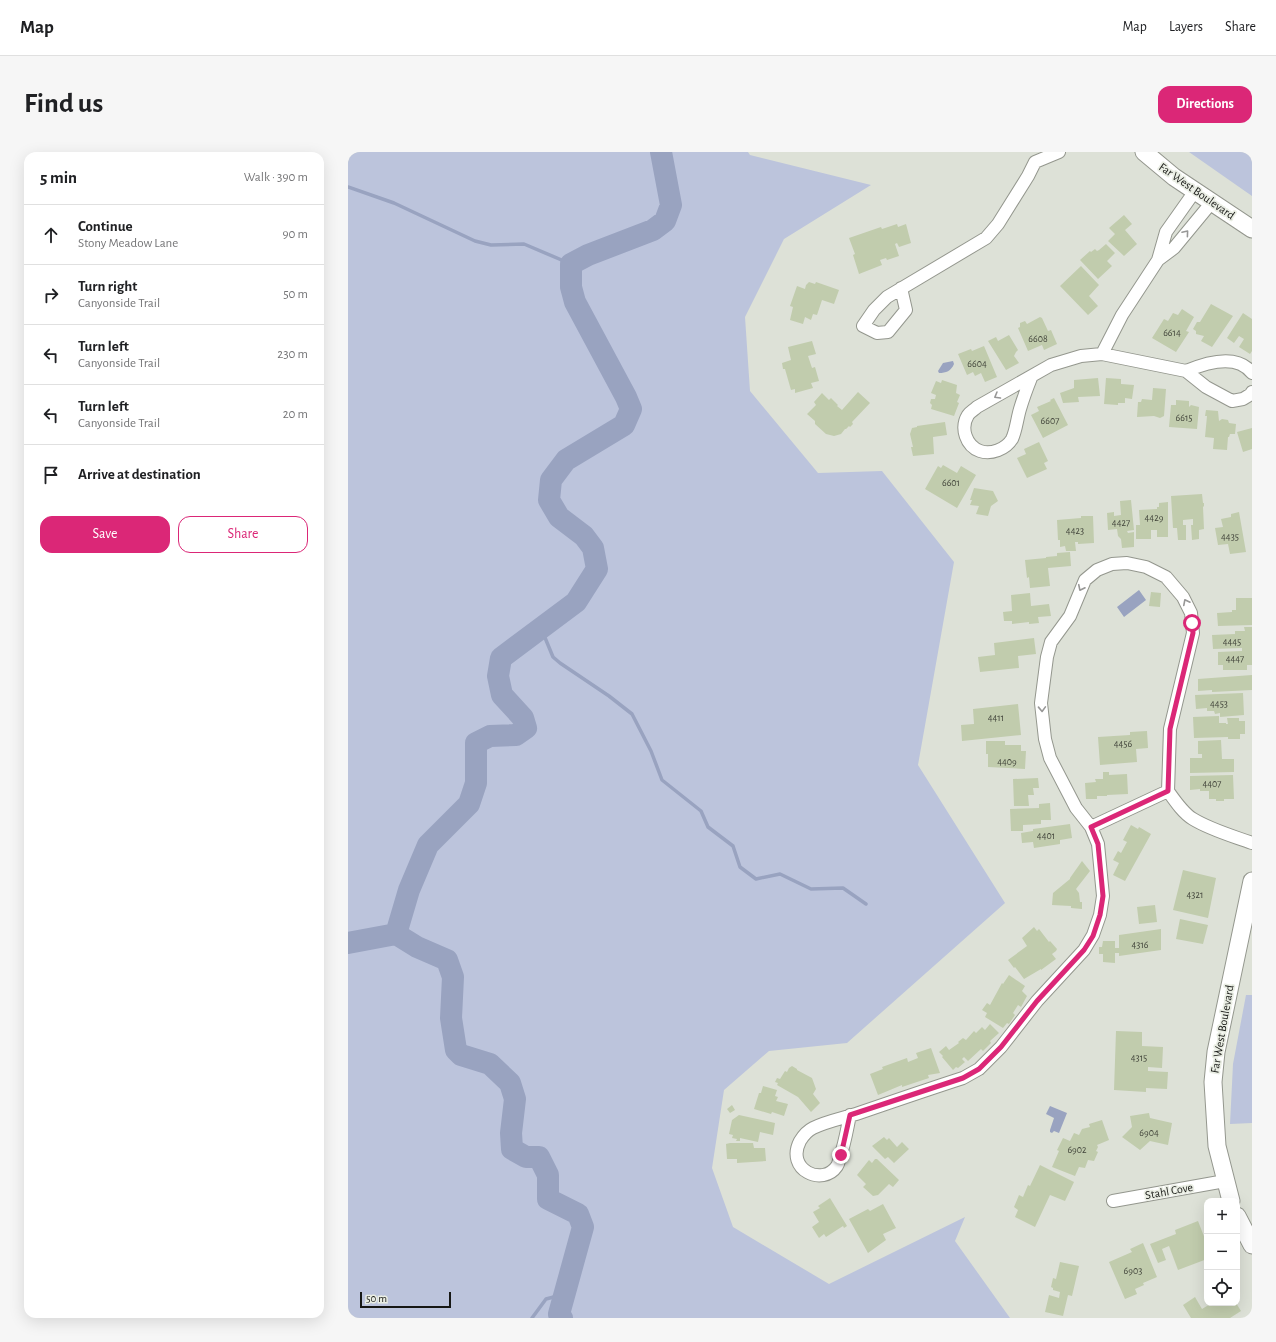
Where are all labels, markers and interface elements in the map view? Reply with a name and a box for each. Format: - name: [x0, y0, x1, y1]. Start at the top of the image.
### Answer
- text: Map: [20, 18, 54, 37]
- text: Map: [1122, 20, 1147, 34]
- text: Layers: [1169, 20, 1203, 34]
- text: Share: [1225, 20, 1256, 34]
- button: Directions: [1158, 86, 1252, 123]
- text: Find us: [24, 90, 103, 118]
- street label: Far West Boulevard: [1157, 160, 1237, 222]
- text: 5 min: [40, 169, 77, 186]
- text: Walk · 390 m: [244, 171, 308, 184]
- text: Continue: [78, 219, 133, 234]
- icon: ahead: [40, 224, 62, 246]
- text: 90 m: [282, 228, 308, 241]
- one-way arrow: [1181, 231, 1188, 238]
- text: Stony Meadow Lane: [78, 237, 178, 250]
- text: Turn right: [78, 279, 137, 294]
- icon: right: [40, 284, 62, 306]
- text: 50 m: [283, 288, 308, 301]
- text: Canyonside Trail: [78, 297, 160, 310]
- house number: 6614: [1163, 328, 1181, 338]
- house number: 6608: [1028, 334, 1048, 344]
- text: Turn left: [78, 339, 129, 354]
- icon: left: [40, 344, 62, 366]
- text: 230 m: [277, 348, 308, 361]
- text: Canyonside Trail: [78, 357, 160, 370]
- house number: 6604: [967, 359, 987, 369]
- one-way arrow: [994, 391, 1001, 399]
- text: Turn left: [78, 399, 129, 414]
- icon: left: [40, 404, 62, 426]
- text: 20 m: [283, 408, 308, 421]
- house number: 6615: [1175, 413, 1193, 423]
- house number: 6607: [1041, 416, 1059, 426]
- text: Canyonside Trail: [78, 417, 160, 430]
- icon: arrive: [40, 464, 62, 486]
- text: Arrive at destination: [78, 467, 201, 482]
- house number: 6601: [942, 478, 960, 488]
- house number: 4429: [1145, 513, 1164, 523]
- button: Save: [40, 516, 170, 553]
- button: Share: [178, 516, 308, 553]
- house number: 4427: [1112, 518, 1130, 528]
- house number: 4423: [1066, 526, 1084, 536]
- house number: 4435: [1221, 532, 1239, 542]
- one-way arrow: [1078, 584, 1086, 592]
- one-way arrow: [1183, 599, 1191, 607]
- route start: [1183, 614, 1201, 632]
- house number: 4445: [1223, 637, 1241, 647]
- house number: 4447: [1226, 654, 1244, 664]
- house number: 4453: [1210, 699, 1228, 709]
- one-way arrow: [1037, 706, 1046, 712]
- house number: 4411: [988, 713, 1004, 723]
- house number: 4456: [1114, 739, 1133, 749]
- house number: 4409: [997, 757, 1017, 767]
- house number: 4407: [1202, 779, 1222, 789]
- house number: 4401: [1037, 831, 1055, 841]
- house number: 4321: [1187, 890, 1203, 900]
- house number: 4316: [1131, 940, 1149, 950]
- street label: Far West Boulevard: [1208, 984, 1236, 1074]
- house number: 4315: [1131, 1053, 1147, 1063]
- house number: 6904: [1139, 1128, 1159, 1138]
- house number: 6902: [1067, 1145, 1087, 1155]
- route end: [832, 1146, 850, 1164]
- street label: Stahl Cove: [1144, 1181, 1194, 1201]
- map controls: [1204, 1198, 1240, 1306]
- button: +: [1204, 1198, 1240, 1234]
- button: −: [1204, 1234, 1240, 1270]
- house number: 6903: [1124, 1266, 1142, 1276]
- button: locate: [1204, 1270, 1240, 1306]
- scale bar: [360, 1290, 451, 1309]
- text: 50 m: [366, 1293, 387, 1304]

